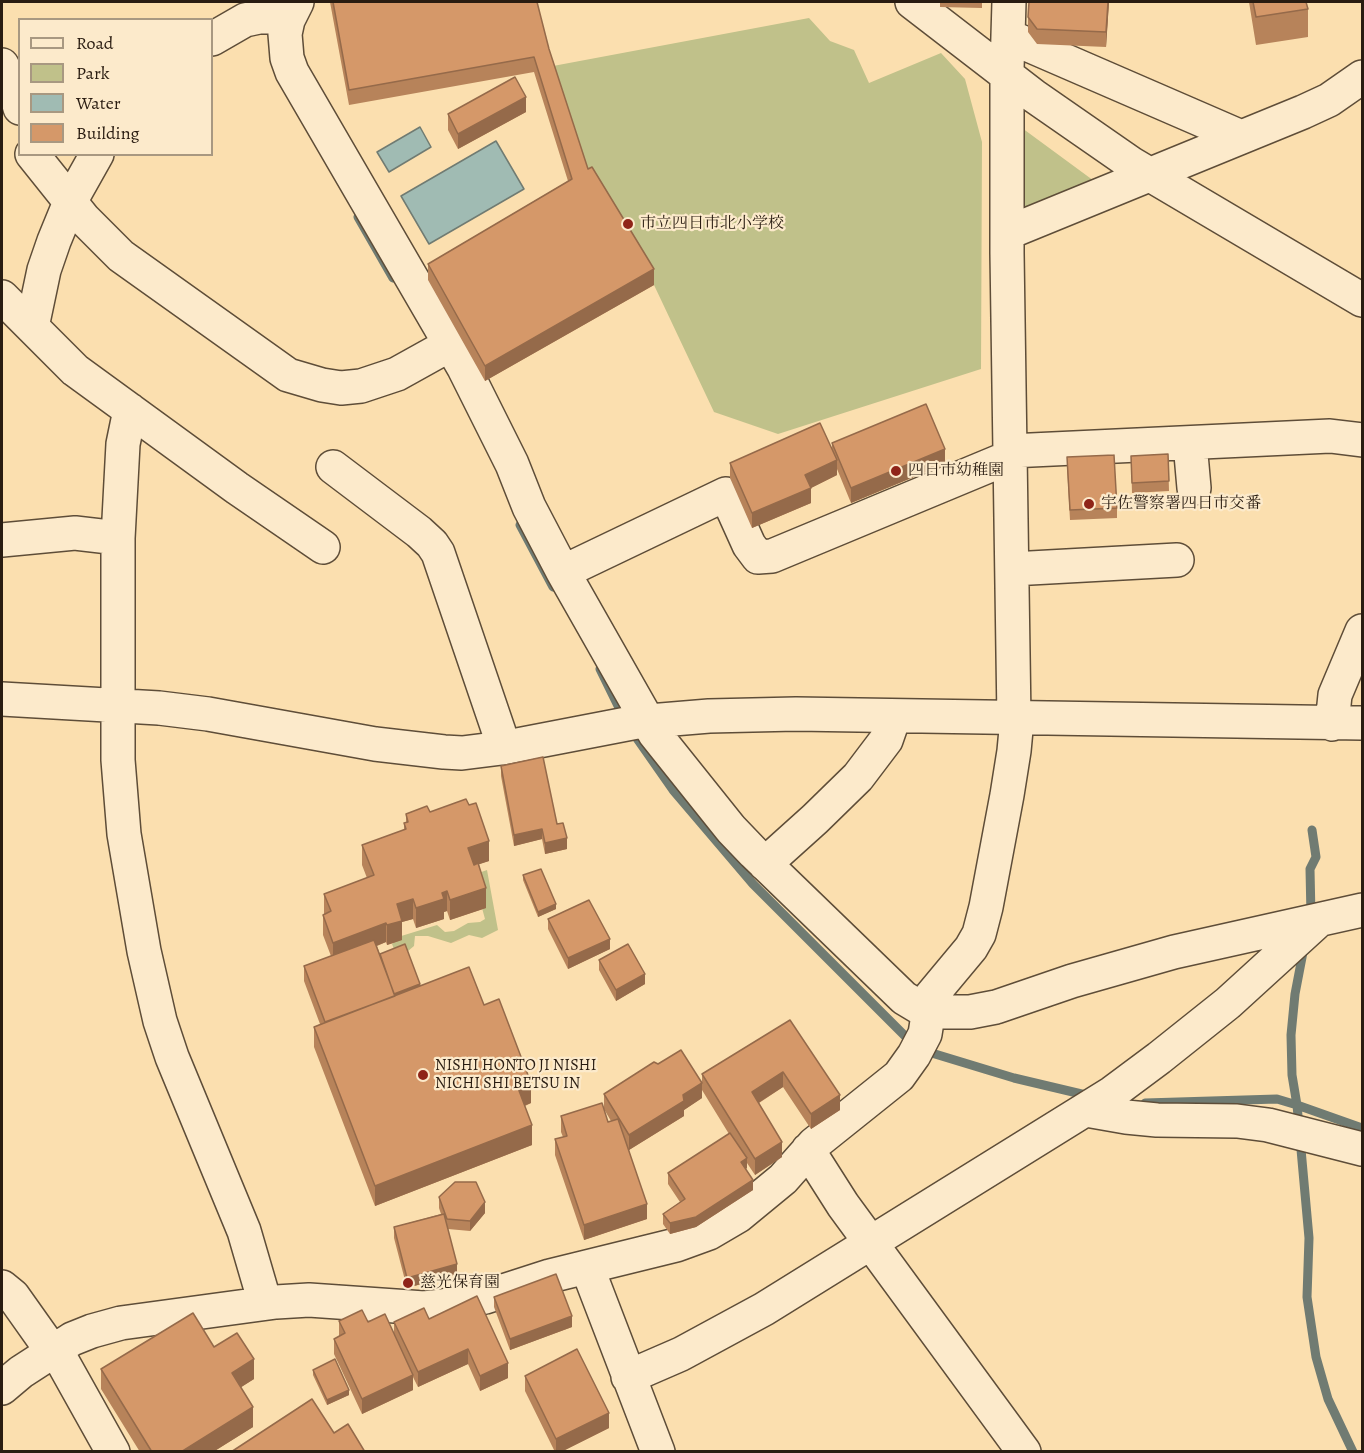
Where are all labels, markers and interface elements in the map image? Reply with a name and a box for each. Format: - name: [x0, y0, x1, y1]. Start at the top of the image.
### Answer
- legend: [18, 18, 213, 156]
- text: Road: [76, 31, 113, 55]
- text: Park: [76, 61, 110, 85]
- text: Water: [76, 91, 121, 115]
- text: Building: [76, 121, 140, 145]
- place label: 市立四日市北小学校: [640, 214, 784, 234]
- marker: 市立四日市北小学校: [621, 217, 635, 231]
- place label: 四日市幼稚園: [908, 461, 1004, 481]
- marker: 四日市幼稚園: [889, 464, 903, 478]
- place label: 宇佐警察署四日市交番: [1101, 494, 1261, 514]
- marker: 宇佐警察署四日市交番: [1082, 497, 1096, 511]
- place label: NISHI HONTO JI NISHI NICHI SHI BETSU IN: [435, 1056, 596, 1094]
- marker: NISHI HONTO JI NISHI NICHI SHI BETSU IN: [416, 1068, 430, 1082]
- place label: 慈光保育園: [420, 1273, 500, 1293]
- marker: 慈光保育園: [401, 1276, 415, 1290]

